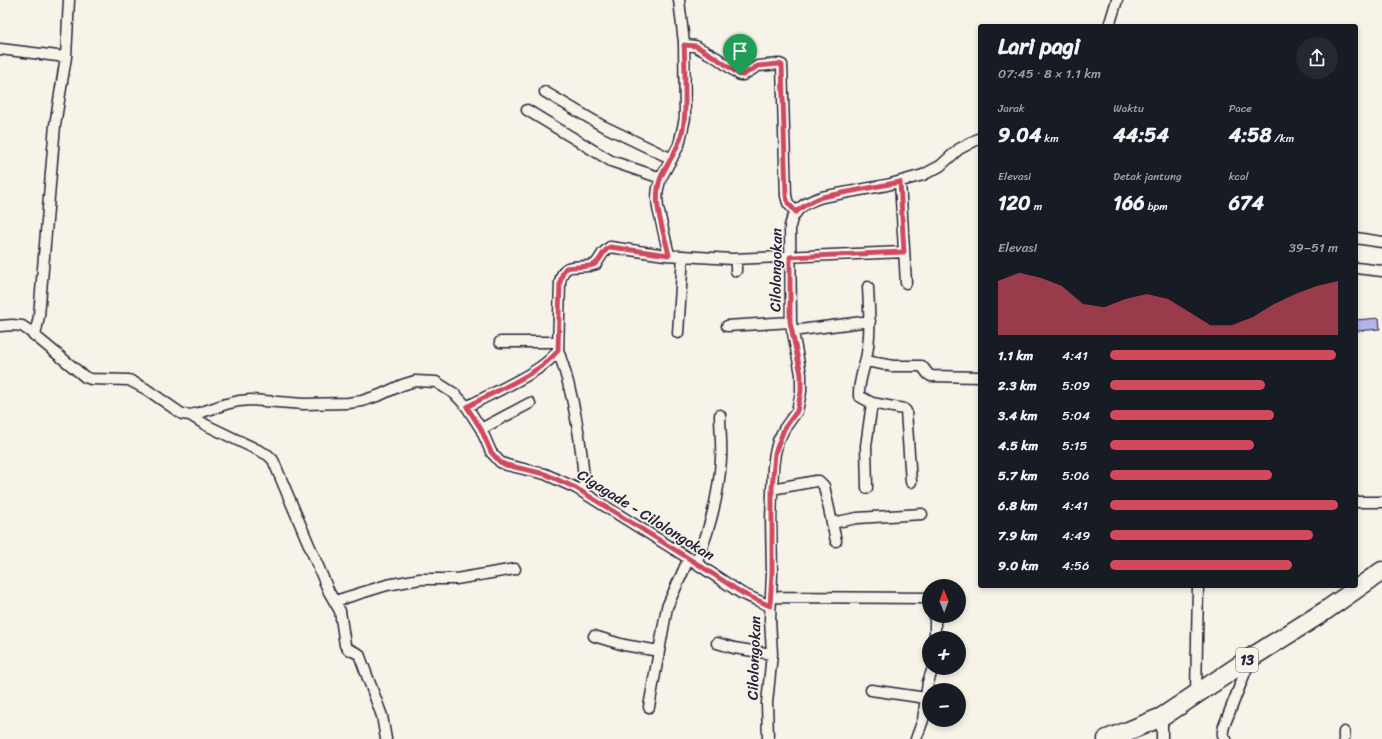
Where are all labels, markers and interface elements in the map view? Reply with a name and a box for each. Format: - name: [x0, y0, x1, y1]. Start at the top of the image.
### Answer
- text: Lari pagi: [998, 27, 1080, 66]
- pin: [723, 34, 757, 75]
- button: share: [1296, 37, 1338, 79]
- icon: arrive: [729, 40, 751, 62]
- text: 07:45 · 8 × 1.1 km: [998, 62, 1101, 85]
- text: Jarak: [998, 99, 1025, 118]
- text: Waktu: [1113, 99, 1144, 118]
- text: Pace: [1229, 99, 1252, 118]
- text: 9.04: [998, 118, 1041, 153]
- text: 44:54: [1113, 118, 1169, 153]
- text: 4:58: [1229, 118, 1271, 153]
- text: km: [1041, 129, 1059, 148]
- text: /km: [1271, 129, 1294, 148]
- text: Elevasi: [998, 167, 1031, 186]
- text: Detak jantung: [1113, 167, 1181, 186]
- text: kcal: [1229, 167, 1249, 186]
- text: 120: [998, 186, 1031, 221]
- text: 166: [1113, 186, 1145, 221]
- text: 674: [1229, 186, 1264, 221]
- text: m: [1031, 197, 1042, 216]
- text: bpm: [1145, 197, 1168, 216]
- street label: Cilolongokan: [762, 228, 790, 312]
- text: Elevasi: [998, 236, 1037, 259]
- text: 39–51 m: [1289, 236, 1338, 259]
- text: 1.1 km: [998, 344, 1033, 367]
- text: 4:41: [1062, 344, 1088, 367]
- text: 2.3 km: [998, 374, 1037, 397]
- text: 5:09: [1062, 374, 1090, 397]
- text: 3.4 km: [998, 404, 1037, 427]
- text: 5:04: [1062, 404, 1090, 427]
- text: 4.5 km: [998, 434, 1038, 457]
- text: 5:15: [1062, 434, 1087, 457]
- street label: Cigagade - Cilolongokan: [572, 462, 720, 568]
- text: 5.7 km: [998, 464, 1038, 487]
- text: 5:06: [1062, 464, 1089, 487]
- text: 6.8 km: [998, 494, 1037, 517]
- text: 4:41: [1062, 494, 1088, 517]
- text: 7.9 km: [998, 524, 1038, 547]
- text: 4:49: [1062, 524, 1090, 547]
- text: 9.0 km: [998, 554, 1038, 577]
- text: 4:56: [1062, 554, 1089, 577]
- north arrow: [922, 579, 966, 623]
- map controls: [922, 579, 966, 727]
- street label: Cilolongokan: [740, 616, 768, 700]
- button: +: [922, 631, 966, 675]
- road number: 13: [1236, 648, 1258, 672]
- button: −: [922, 683, 966, 727]

